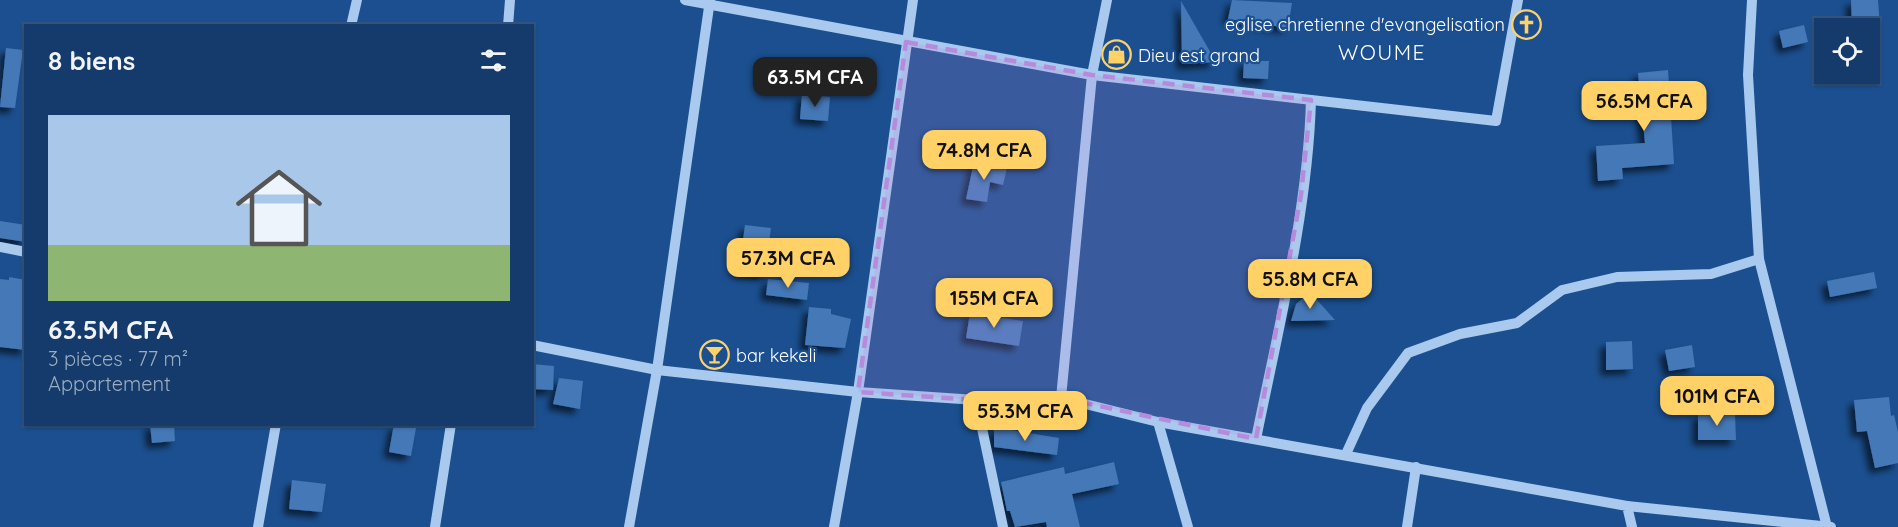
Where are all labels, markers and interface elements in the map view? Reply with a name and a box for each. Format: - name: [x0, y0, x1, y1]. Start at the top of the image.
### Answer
- church icon: eglise chretienne d'evangelisation: [1510, 8, 1542, 40]
- place label: eglise chretienne d'evangelisation: [1225, 13, 1505, 36]
- map controls: [1814, 18, 1880, 84]
- button: locate: [1814, 18, 1880, 84]
- shop icon: Dieu est grand: [1101, 39, 1133, 71]
- district label: WOUME: [1338, 39, 1426, 65]
- text: 8 biens: [48, 44, 135, 77]
- icon: filters: [477, 44, 510, 77]
- place label: Dieu est grand: [1138, 44, 1260, 67]
- pin: 63.5M CFA: [746, 57, 884, 108]
- text: 63.5M CFA: [767, 64, 863, 89]
- pin: 56.5M CFA: [1575, 81, 1713, 132]
- text: 56.5M CFA: [1596, 88, 1692, 113]
- pin: 74.8M CFA: [915, 130, 1053, 181]
- text: 74.8M CFA: [936, 137, 1032, 162]
- icon: home: [225, 154, 333, 262]
- pin: 57.3M CFA: [719, 238, 857, 289]
- text: 57.3M CFA: [741, 245, 835, 270]
- pin: 55.8M CFA: [1241, 259, 1379, 310]
- text: 55.8M CFA: [1262, 266, 1358, 291]
- pin: 155M CFA: [932, 278, 1056, 329]
- text: 155M CFA: [950, 285, 1038, 310]
- text: 63.5M CFA: [48, 313, 173, 346]
- bar icon: bar kekeli: [699, 339, 731, 371]
- place label: bar kekeli: [736, 344, 816, 367]
- text: 3 pièces · 77 m²: [48, 346, 188, 371]
- text: Appartement: [48, 371, 171, 396]
- pin: 101M CFA: [1655, 376, 1779, 427]
- text: 101M CFA: [1674, 383, 1760, 408]
- pin: 55.3M CFA: [956, 391, 1094, 442]
- text: 55.3M CFA: [977, 398, 1073, 423]

